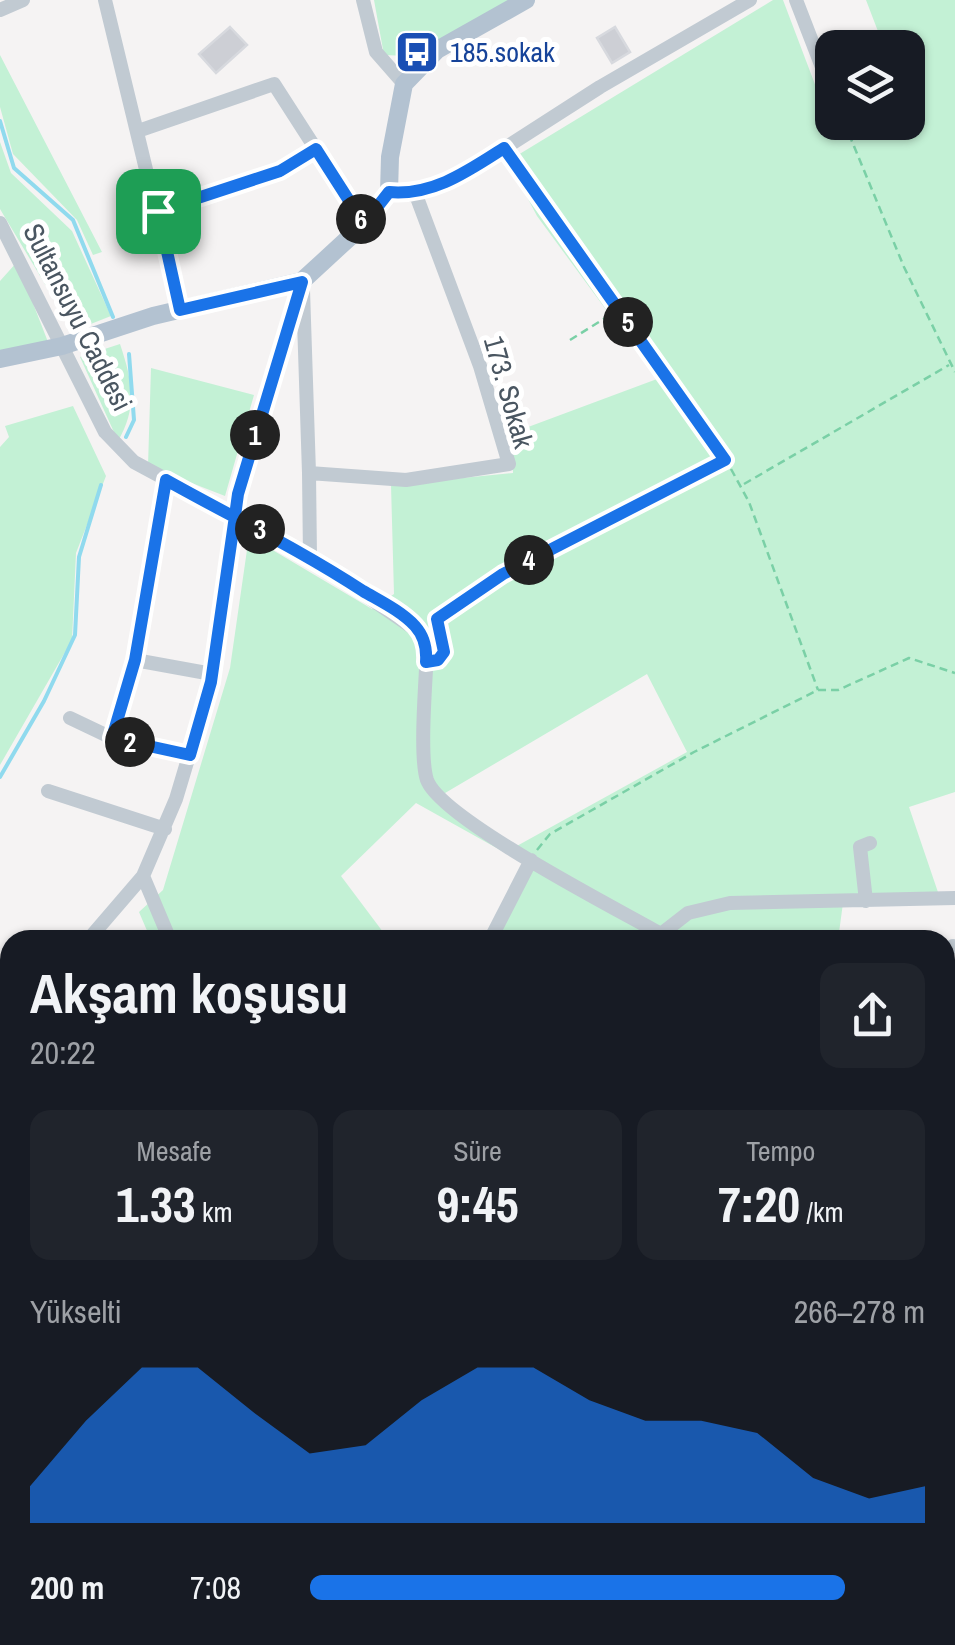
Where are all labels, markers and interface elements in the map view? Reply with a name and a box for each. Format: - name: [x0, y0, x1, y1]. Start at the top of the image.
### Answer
- bus stop icon: 185.sokak: [394, 29, 440, 75]
- map controls: [815, 30, 925, 140]
- button: layers: [815, 30, 925, 140]
- place label: 185.sokak: [450, 33, 555, 71]
- pin: [116, 169, 201, 254]
- icon: arrive: [131, 184, 186, 239]
- pin: 6: [336, 194, 386, 244]
- text: 6: [355, 200, 367, 238]
- street label: Sultansuyu Caddesi: [14, 217, 142, 417]
- pin: 5: [603, 297, 653, 347]
- text: 5: [622, 303, 634, 341]
- street label: 173. Sokak: [475, 332, 543, 453]
- pin: 1: [230, 410, 280, 460]
- text: 1: [249, 416, 261, 454]
- pin: 3: [235, 504, 285, 554]
- text: 3: [254, 510, 266, 548]
- pin: 4: [504, 535, 554, 585]
- text: 4: [523, 541, 535, 579]
- pin: 2: [105, 717, 155, 767]
- text: 2: [124, 723, 136, 761]
- text: Akşam koşusu: [30, 956, 348, 1030]
- button: share: [820, 963, 925, 1068]
- text: 20:22: [30, 1031, 96, 1074]
- text: Mesafe: [137, 1132, 212, 1170]
- text: Süre: [453, 1132, 502, 1170]
- text: Tempo: [746, 1132, 815, 1170]
- text: 1.33: [116, 1170, 196, 1238]
- text: 9:45: [436, 1170, 519, 1238]
- text: 7:20: [718, 1170, 800, 1238]
- text: km: [196, 1193, 233, 1231]
- text: /km: [800, 1193, 844, 1231]
- text: Yükselti: [30, 1290, 122, 1333]
- text: 266–278 m: [794, 1290, 925, 1333]
- text: 200 m: [30, 1566, 104, 1609]
- text: 7:08: [190, 1566, 241, 1609]

